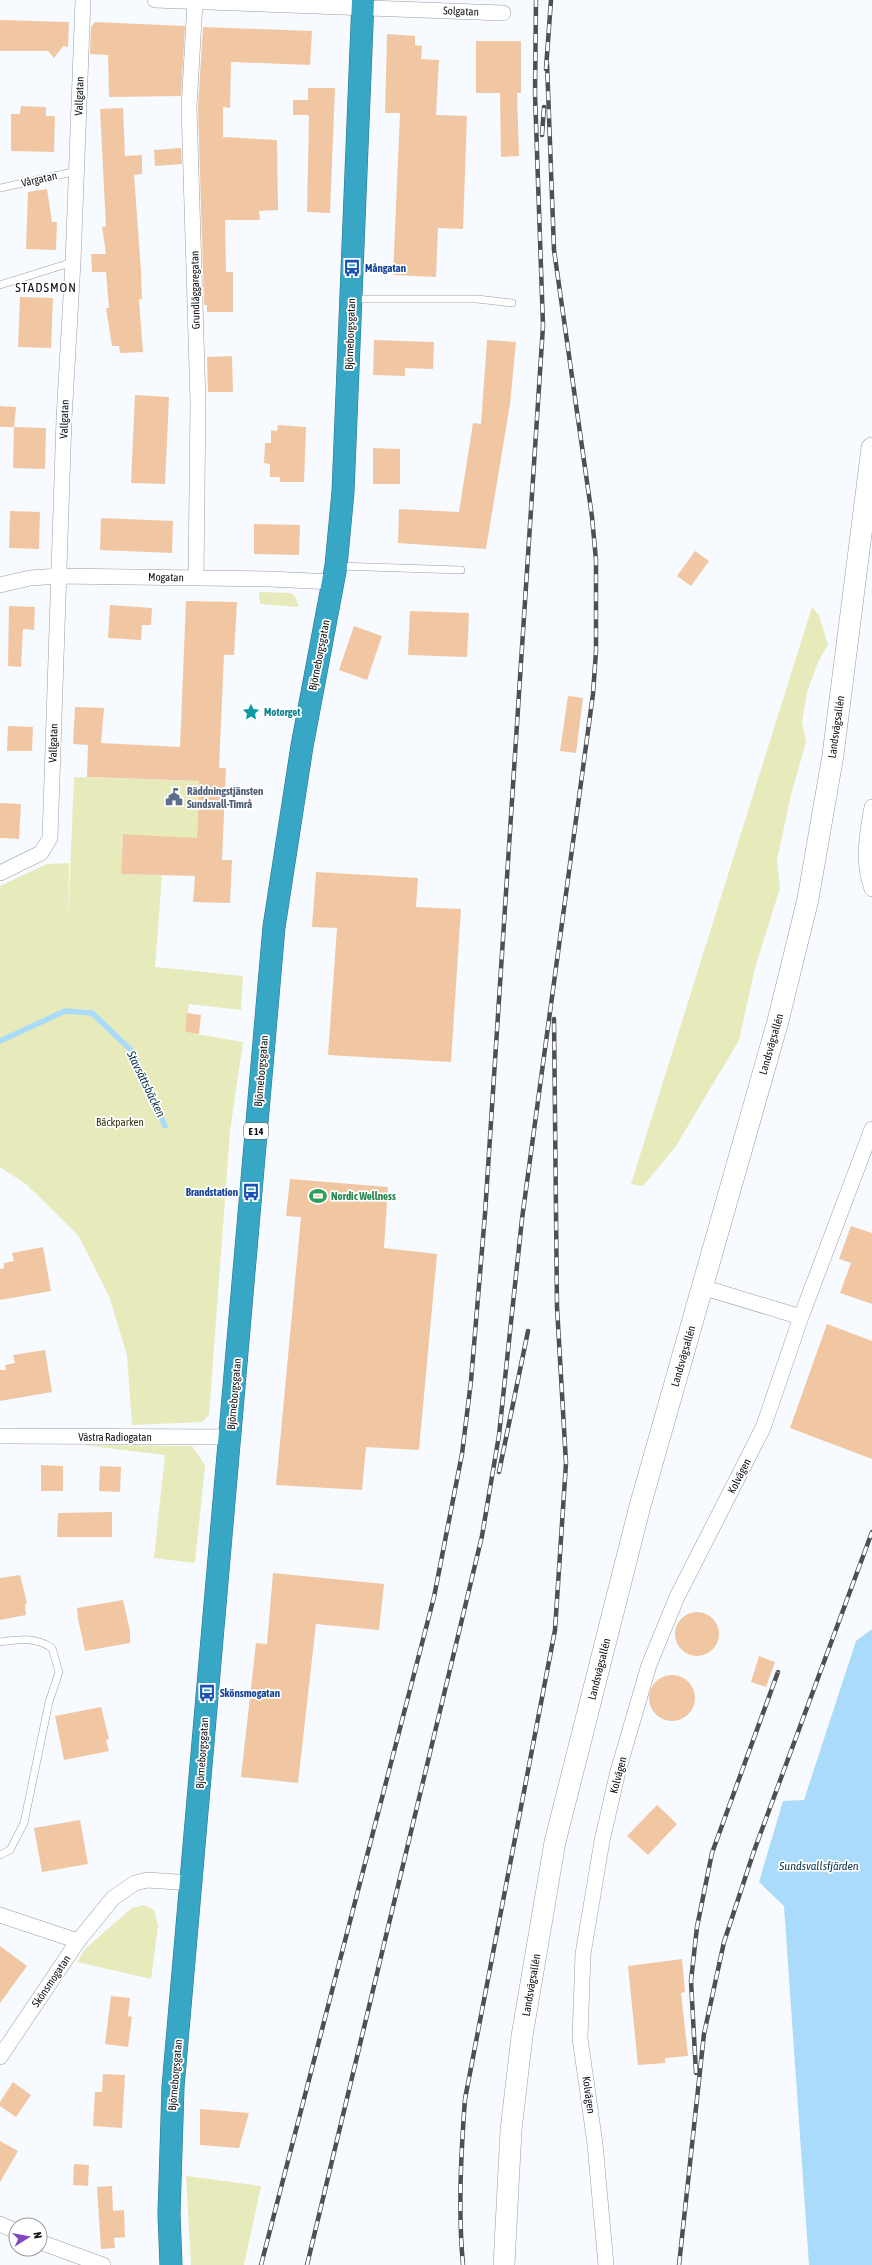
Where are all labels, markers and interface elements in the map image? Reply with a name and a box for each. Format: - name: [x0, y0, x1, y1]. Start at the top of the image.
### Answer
- street label: Solgatan: [443, 4, 479, 18]
- street label: Vallgatan: [72, 76, 86, 116]
- street label: Vårgatan: [20, 169, 58, 189]
- street label: Grundläggaregatan: [188, 251, 202, 329]
- bus stop icon: Mångatan: [342, 258, 362, 278]
- place label: Mångatan: [365, 262, 406, 274]
- district label: STADSMON: [15, 280, 77, 295]
- street label: Björneborgsgatan: [343, 298, 357, 370]
- street label: Vallgatan: [57, 399, 71, 439]
- street label: Mogatan: [148, 571, 184, 583]
- street label: Björneborgsgatan: [306, 619, 332, 691]
- street label: Landsvägsallén: [826, 695, 846, 759]
- place icon: Motorget: [241, 702, 261, 722]
- place label: Motorget: [264, 706, 301, 718]
- street label: Vallgatan: [46, 723, 60, 763]
- place label: Räddningstjänsten Sundsvall-Timrå: [187, 785, 263, 810]
- public building icon: Räddningstjänsten Sundsvall-Timrå: [164, 787, 184, 807]
- street label: Landsvägsallén: [757, 1012, 785, 1076]
- street label: Björneborgsgatan: [252, 1035, 270, 1107]
- water label: Stavsättsbäcken: [124, 1048, 168, 1120]
- park label: Bäckparken: [96, 1116, 144, 1128]
- road number: E 14: [244, 1123, 268, 1139]
- bus stop icon: Brandstation: [241, 1182, 261, 1202]
- place label: Brandstation: [186, 1186, 238, 1198]
- sports icon: Nordic Wellness: [308, 1186, 328, 1206]
- place label: Nordic Wellness: [331, 1190, 396, 1202]
- street label: Landsvägsallén: [669, 1324, 697, 1388]
- street label: Björneborgsgatan: [225, 1358, 243, 1430]
- street label: Västra Radiogatan: [78, 1431, 152, 1443]
- street label: Kolvägen: [725, 1457, 753, 1495]
- street label: Landsvägsallén: [586, 1637, 612, 1701]
- bus stop icon: Skönsmogatan: [197, 1683, 217, 1703]
- place label: Skönsmogatan: [220, 1687, 280, 1699]
- street label: Björneborgsgatan: [194, 1717, 210, 1789]
- street label: Kolvägen: [607, 1755, 629, 1795]
- water label: Sundsvallsfjärden: [778, 1859, 859, 1873]
- street label: Skönsmogatan: [29, 1953, 73, 2009]
- street label: Landsvägsallén: [520, 1953, 542, 2017]
- street label: Björneborgsgatan: [166, 2039, 184, 2111]
- street label: Kolvägen: [580, 2076, 598, 2114]
- north arrow: [8, 2217, 48, 2257]
- text: N: [31, 2231, 44, 2239]

